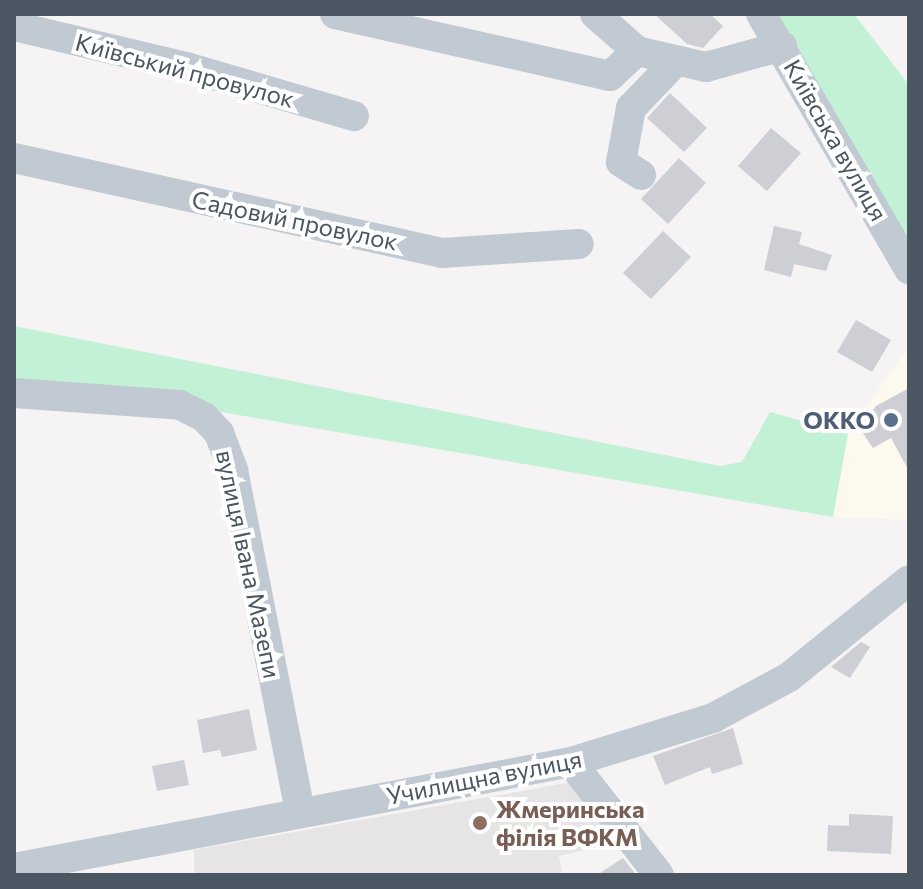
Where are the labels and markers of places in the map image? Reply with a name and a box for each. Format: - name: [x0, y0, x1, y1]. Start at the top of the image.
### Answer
- place label: ОККО: [803, 406, 875, 434]
- marker: ОККО: [882, 411, 900, 429]
- place label: Жмеринська філія ВФКМ: [496, 795, 645, 851]
- marker: Жмеринська філія ВФКМ: [471, 814, 489, 832]

